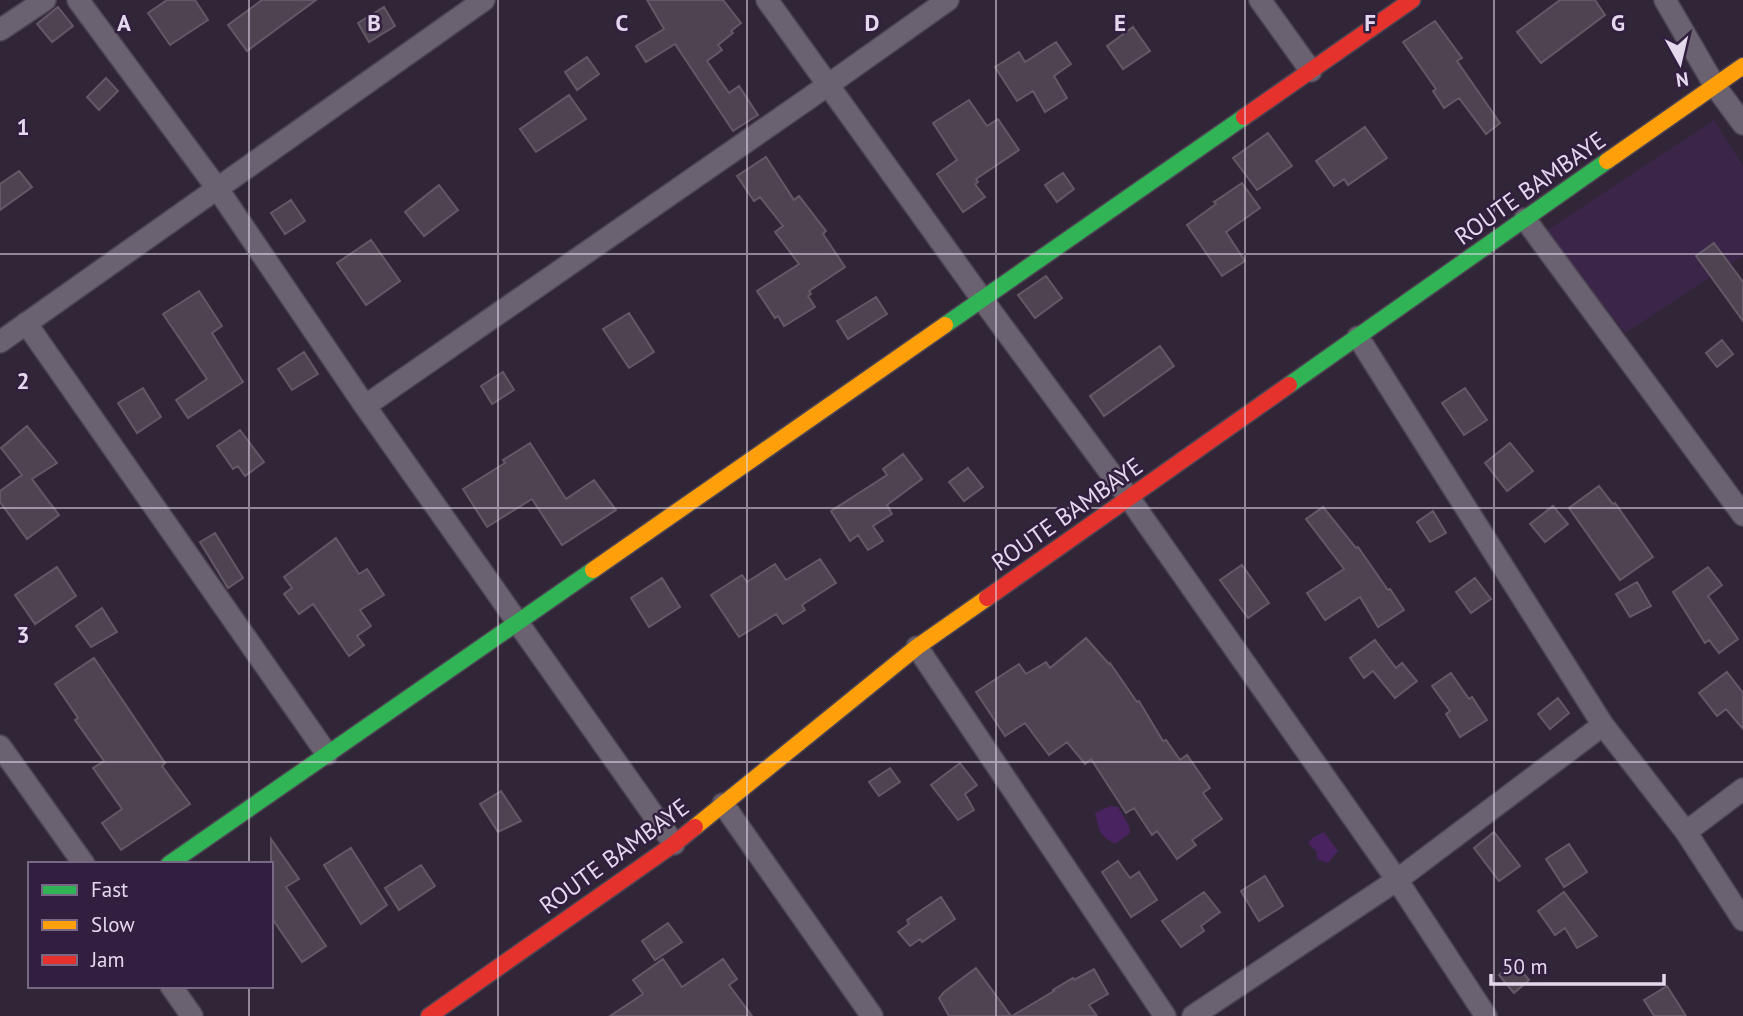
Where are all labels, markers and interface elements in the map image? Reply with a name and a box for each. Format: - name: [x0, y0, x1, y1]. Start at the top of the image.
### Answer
- text: A: [117, 8, 131, 37]
- text: B: [367, 8, 381, 37]
- text: C: [616, 8, 629, 37]
- text: D: [865, 8, 879, 37]
- text: E: [1114, 8, 1126, 37]
- text: F: [1364, 8, 1376, 37]
- text: G: [1611, 8, 1625, 37]
- north arrow: [1645, 28, 1715, 98]
- text: N: [1675, 67, 1690, 93]
- text: 1: [16, 112, 30, 141]
- street label: ROUTE BAMBAYE: [1448, 124, 1612, 252]
- text: 2: [16, 366, 30, 395]
- street label: ROUTE BAMBAYE: [985, 450, 1149, 578]
- text: 3: [16, 620, 30, 649]
- street label: ROUTE BAMBAYE: [533, 791, 695, 921]
- legend: [28, 862, 273, 988]
- text: Fast: [91, 876, 128, 903]
- text: Slow: [91, 911, 135, 938]
- scale bar: [1491, 942, 1664, 986]
- text: Jam: [90, 946, 125, 973]
- text: 50 m: [1502, 953, 1548, 980]

